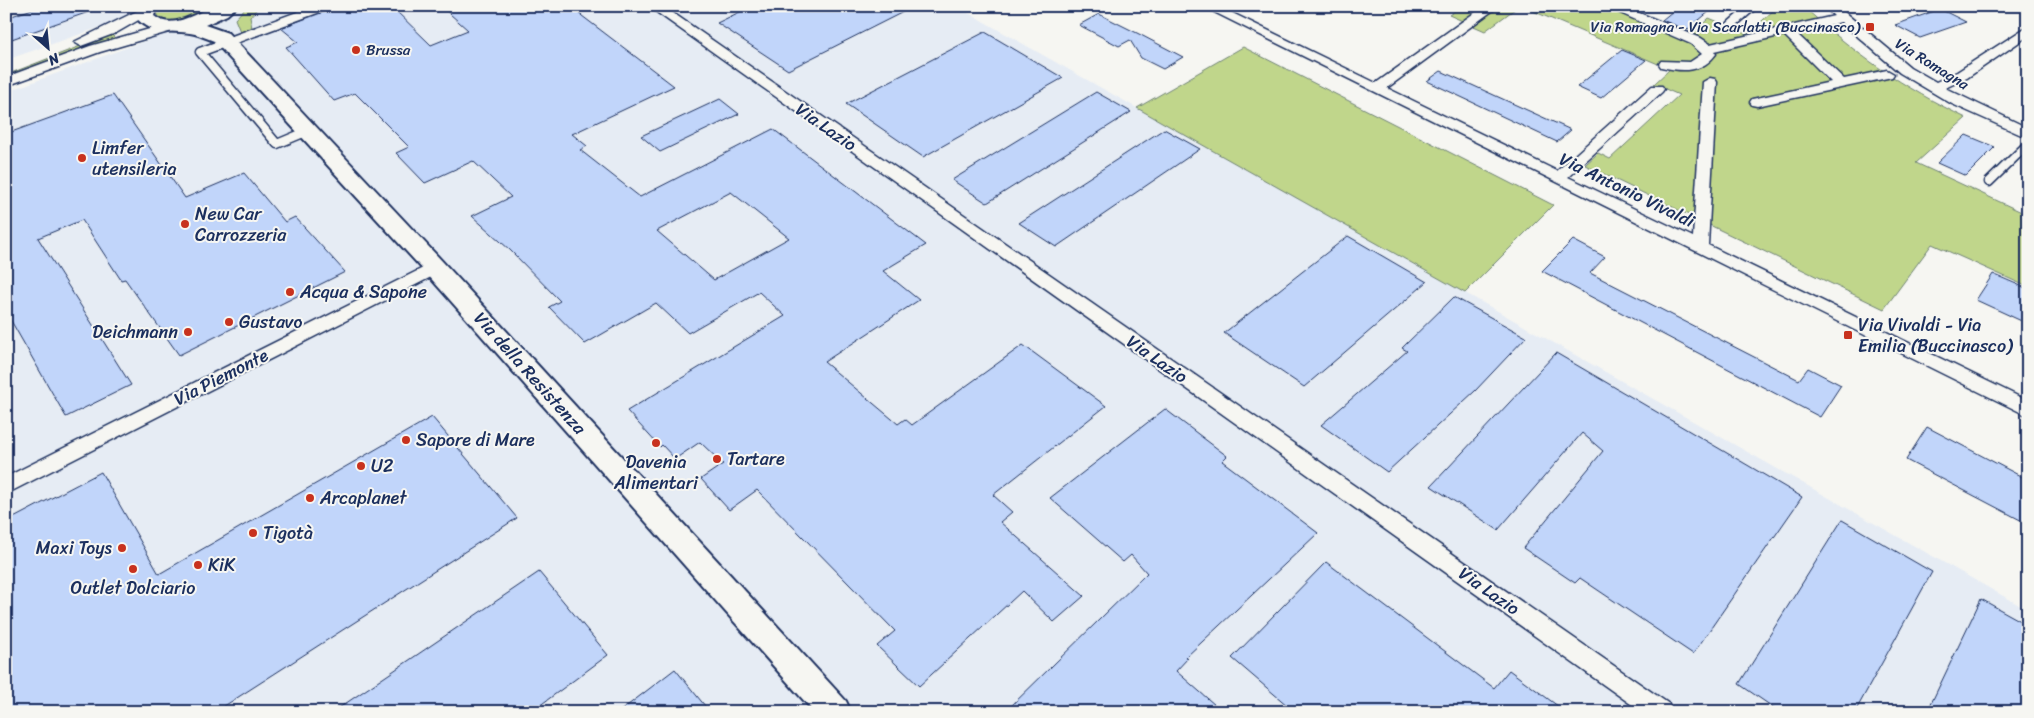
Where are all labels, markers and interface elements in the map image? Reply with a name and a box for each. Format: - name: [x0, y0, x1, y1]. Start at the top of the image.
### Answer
- place label: Via Romagna - Via Scarlatti (Buccinasco): [1591, 14, 1861, 40]
- marker: Via Romagna - Via Scarlatti (Buccinasco): [1864, 21, 1876, 33]
- north arrow: [22, 22, 72, 72]
- street label: Via Romagna: [1890, 31, 1975, 97]
- place label: Brussa: [366, 37, 411, 63]
- marker: Brussa: [350, 44, 362, 56]
- text: N: [43, 45, 65, 73]
- street label: Via Lazio: [788, 94, 864, 160]
- place label: Limfer utensileria: [92, 132, 177, 185]
- street label: Via Antonio Vivaldi: [1554, 143, 1701, 237]
- marker: Limfer utensileria: [76, 152, 88, 164]
- place label: New Car Carrozzeria: [195, 198, 287, 251]
- marker: New Car Carrozzeria: [179, 218, 191, 230]
- place label: Acqua & Sapone: [299, 276, 427, 308]
- marker: Acqua & Sapone: [284, 286, 296, 298]
- street label: Via della Resistenza: [466, 304, 595, 443]
- place label: Gustavo: [239, 306, 302, 338]
- place label: Via Vivaldi - Via Emilia (Buccinasco): [1858, 309, 2014, 362]
- place label: Deichmann: [92, 316, 178, 348]
- marker: Gustavo: [223, 316, 235, 328]
- marker: Deichmann: [182, 326, 194, 338]
- street label: Via Lazio: [1119, 326, 1195, 392]
- marker: Via Vivaldi - Via Emilia (Buccinasco): [1842, 329, 1854, 341]
- street label: Via Piemonte: [168, 339, 274, 415]
- place label: Sapore di Mare: [416, 424, 535, 456]
- marker: Sapore di Mare: [400, 434, 412, 446]
- marker: Davenia Alimentari: [650, 437, 662, 449]
- place label: Tartare: [727, 443, 785, 475]
- place label: Davenia Alimentari: [613, 446, 699, 499]
- place label: U2: [371, 450, 393, 482]
- marker: Tartare: [711, 453, 723, 465]
- marker: U2: [355, 460, 367, 472]
- place label: Arcaplanet: [319, 482, 407, 514]
- marker: Arcaplanet: [304, 492, 316, 504]
- place label: Tigotà: [263, 517, 313, 549]
- marker: Tigotà: [247, 527, 259, 539]
- place label: Maxi Toys: [36, 532, 113, 564]
- marker: Maxi Toys: [116, 542, 128, 554]
- place label: KiK: [208, 549, 236, 581]
- street label: Via Lazio: [1451, 558, 1527, 624]
- marker: KiK: [192, 559, 204, 571]
- marker: Outlet Dolciario: [127, 563, 139, 575]
- place label: Outlet Dolciario: [71, 572, 195, 604]

